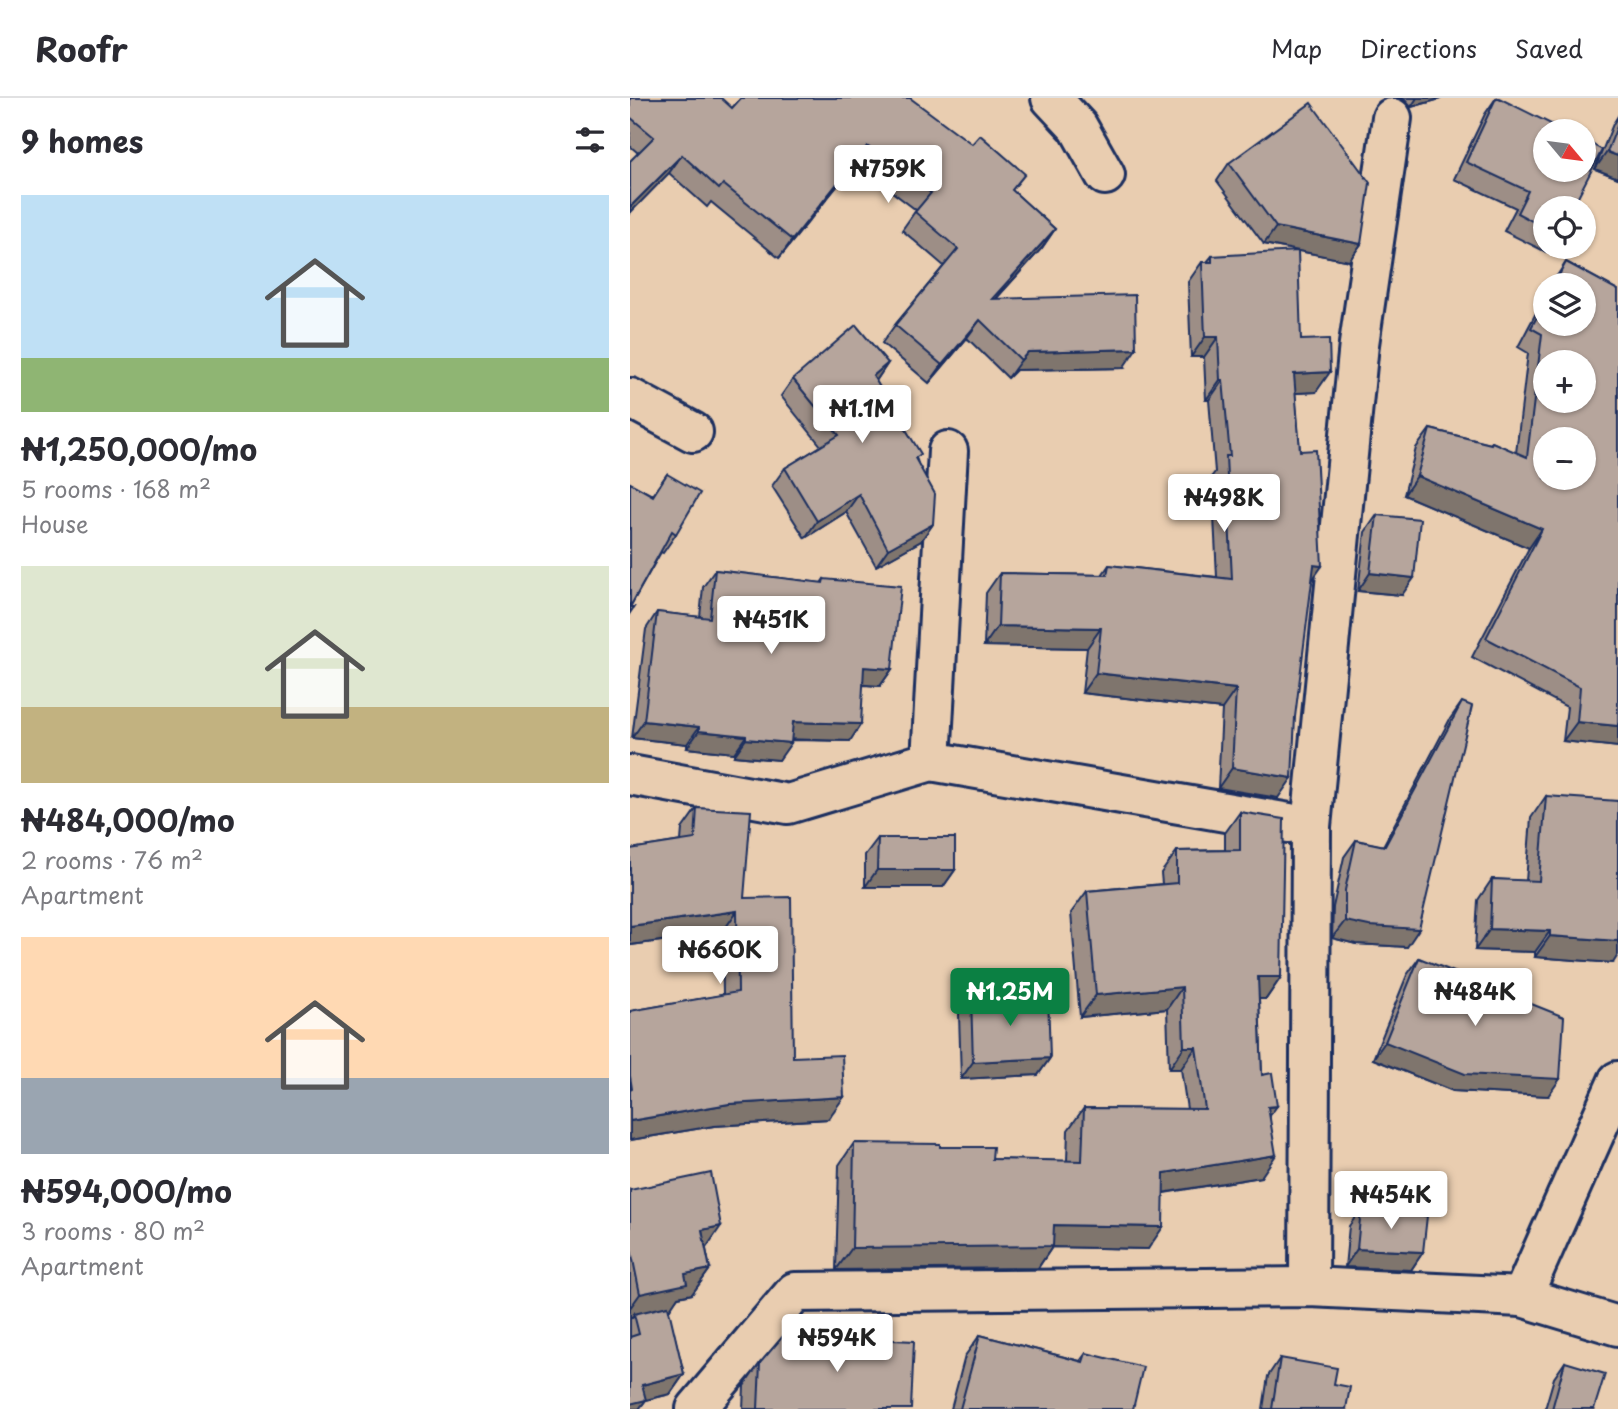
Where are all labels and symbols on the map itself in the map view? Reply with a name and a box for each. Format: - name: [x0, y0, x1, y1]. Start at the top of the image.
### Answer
- north arrow: [1533, 119, 1596, 182]
- pin: ₦759K: [839, 146, 937, 205]
- pin: ₦1.1M: [813, 386, 911, 445]
- pin: ₦498K: [1175, 474, 1273, 534]
- pin: ₦451K: [722, 596, 820, 656]
- pin: ₦660K: [671, 926, 769, 986]
- pin: ₦1.25M: [953, 968, 1067, 1028]
- pin: ₦484K: [1426, 968, 1524, 1028]
- pin: ₦454K: [1342, 1172, 1440, 1231]
- pin: ₦594K: [788, 1314, 886, 1374]

